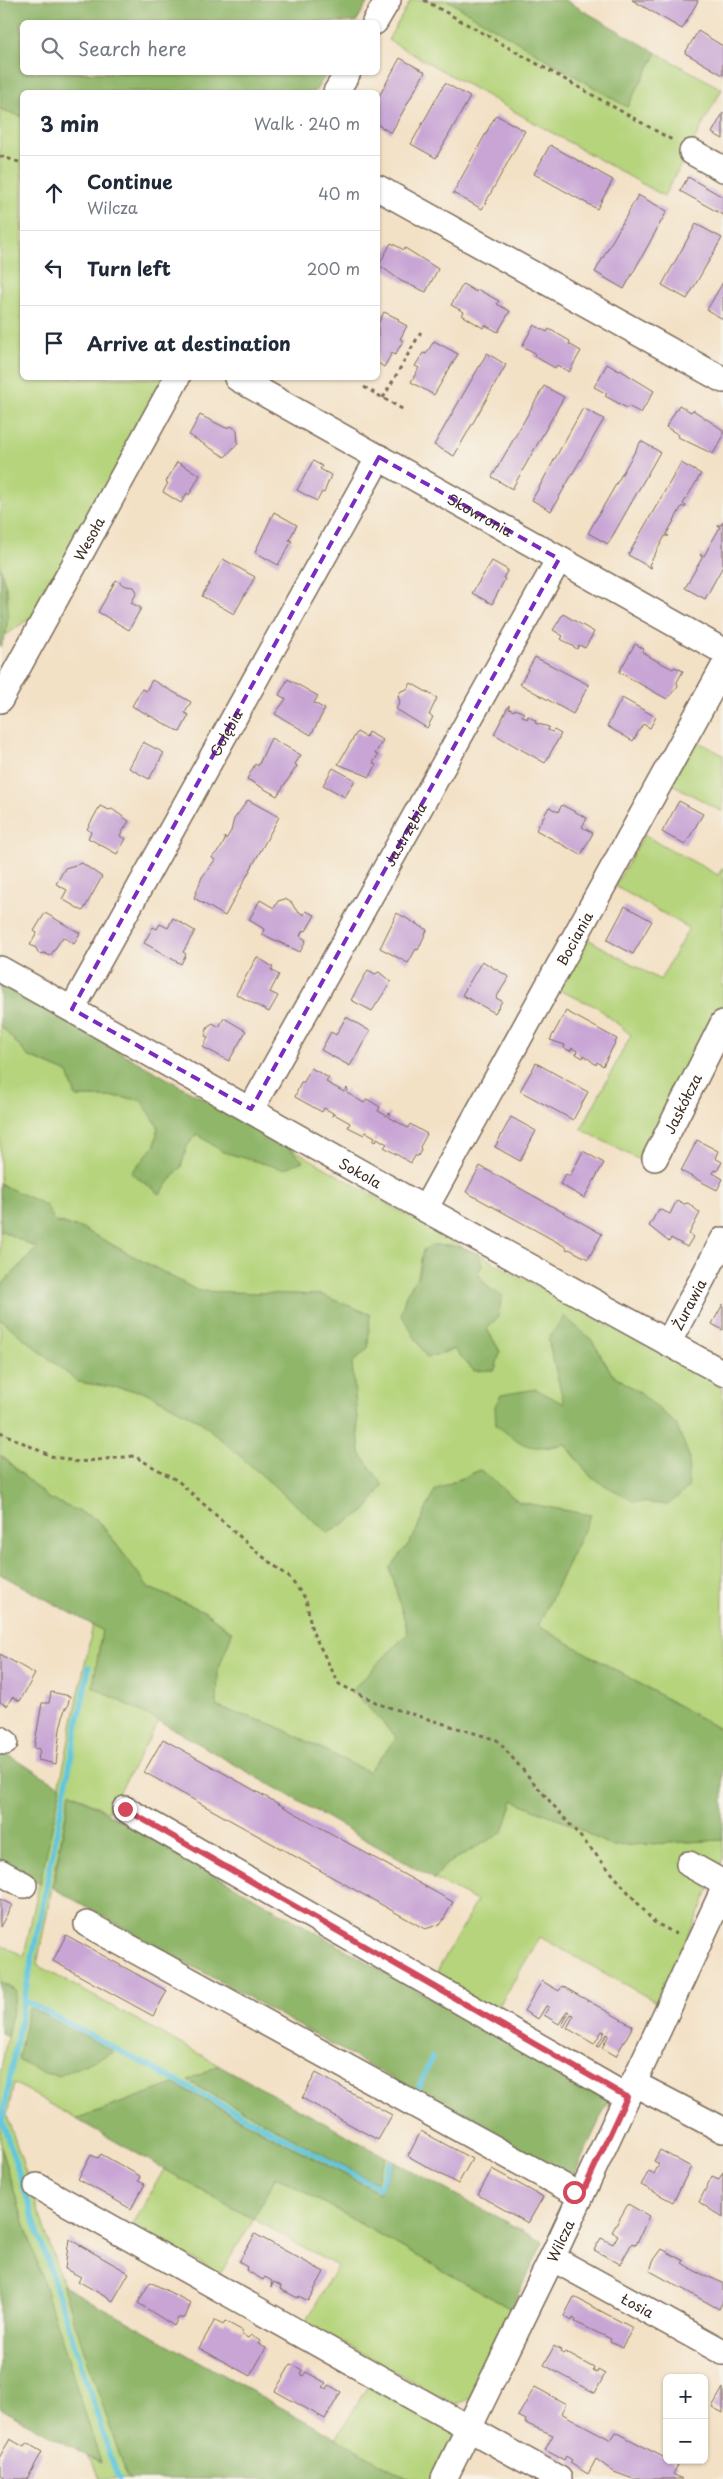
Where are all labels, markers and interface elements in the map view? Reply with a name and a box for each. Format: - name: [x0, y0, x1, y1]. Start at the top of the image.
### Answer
- search box: [20, 20, 380, 75]
- icon: search: [38, 34, 66, 62]
- text: Search here: [78, 34, 187, 62]
- text: 3 min: [40, 107, 99, 139]
- text: Walk · 240 m: [254, 111, 360, 135]
- text: Continue: [87, 167, 173, 195]
- icon: ahead: [40, 179, 68, 207]
- text: 40 m: [318, 181, 360, 205]
- text: Wilcza: [87, 195, 138, 219]
- icon: left: [40, 254, 68, 282]
- text: Turn left: [87, 254, 171, 282]
- text: 200 m: [307, 256, 360, 280]
- icon: arrive: [40, 329, 68, 357]
- text: Arrive at destination: [87, 329, 291, 357]
- street label: Skowronia: [444, 488, 517, 542]
- street label: Wesoła: [68, 513, 109, 565]
- street label: Gołębia: [204, 705, 247, 760]
- street label: Jastrzębia: [379, 798, 431, 870]
- street label: Bociania: [551, 907, 598, 969]
- street label: Jaskółcza: [658, 1070, 707, 1137]
- street label: Sokola: [335, 1152, 386, 1193]
- street label: Żurawia: [666, 1275, 711, 1334]
- route end: [114, 1798, 137, 1821]
- route start: [563, 2181, 586, 2204]
- street label: Wilcza: [541, 2216, 579, 2265]
- street label: Łosia: [617, 2287, 658, 2323]
- map controls: [663, 2374, 708, 2464]
- button: +: [663, 2374, 708, 2419]
- button: −: [663, 2419, 708, 2464]

